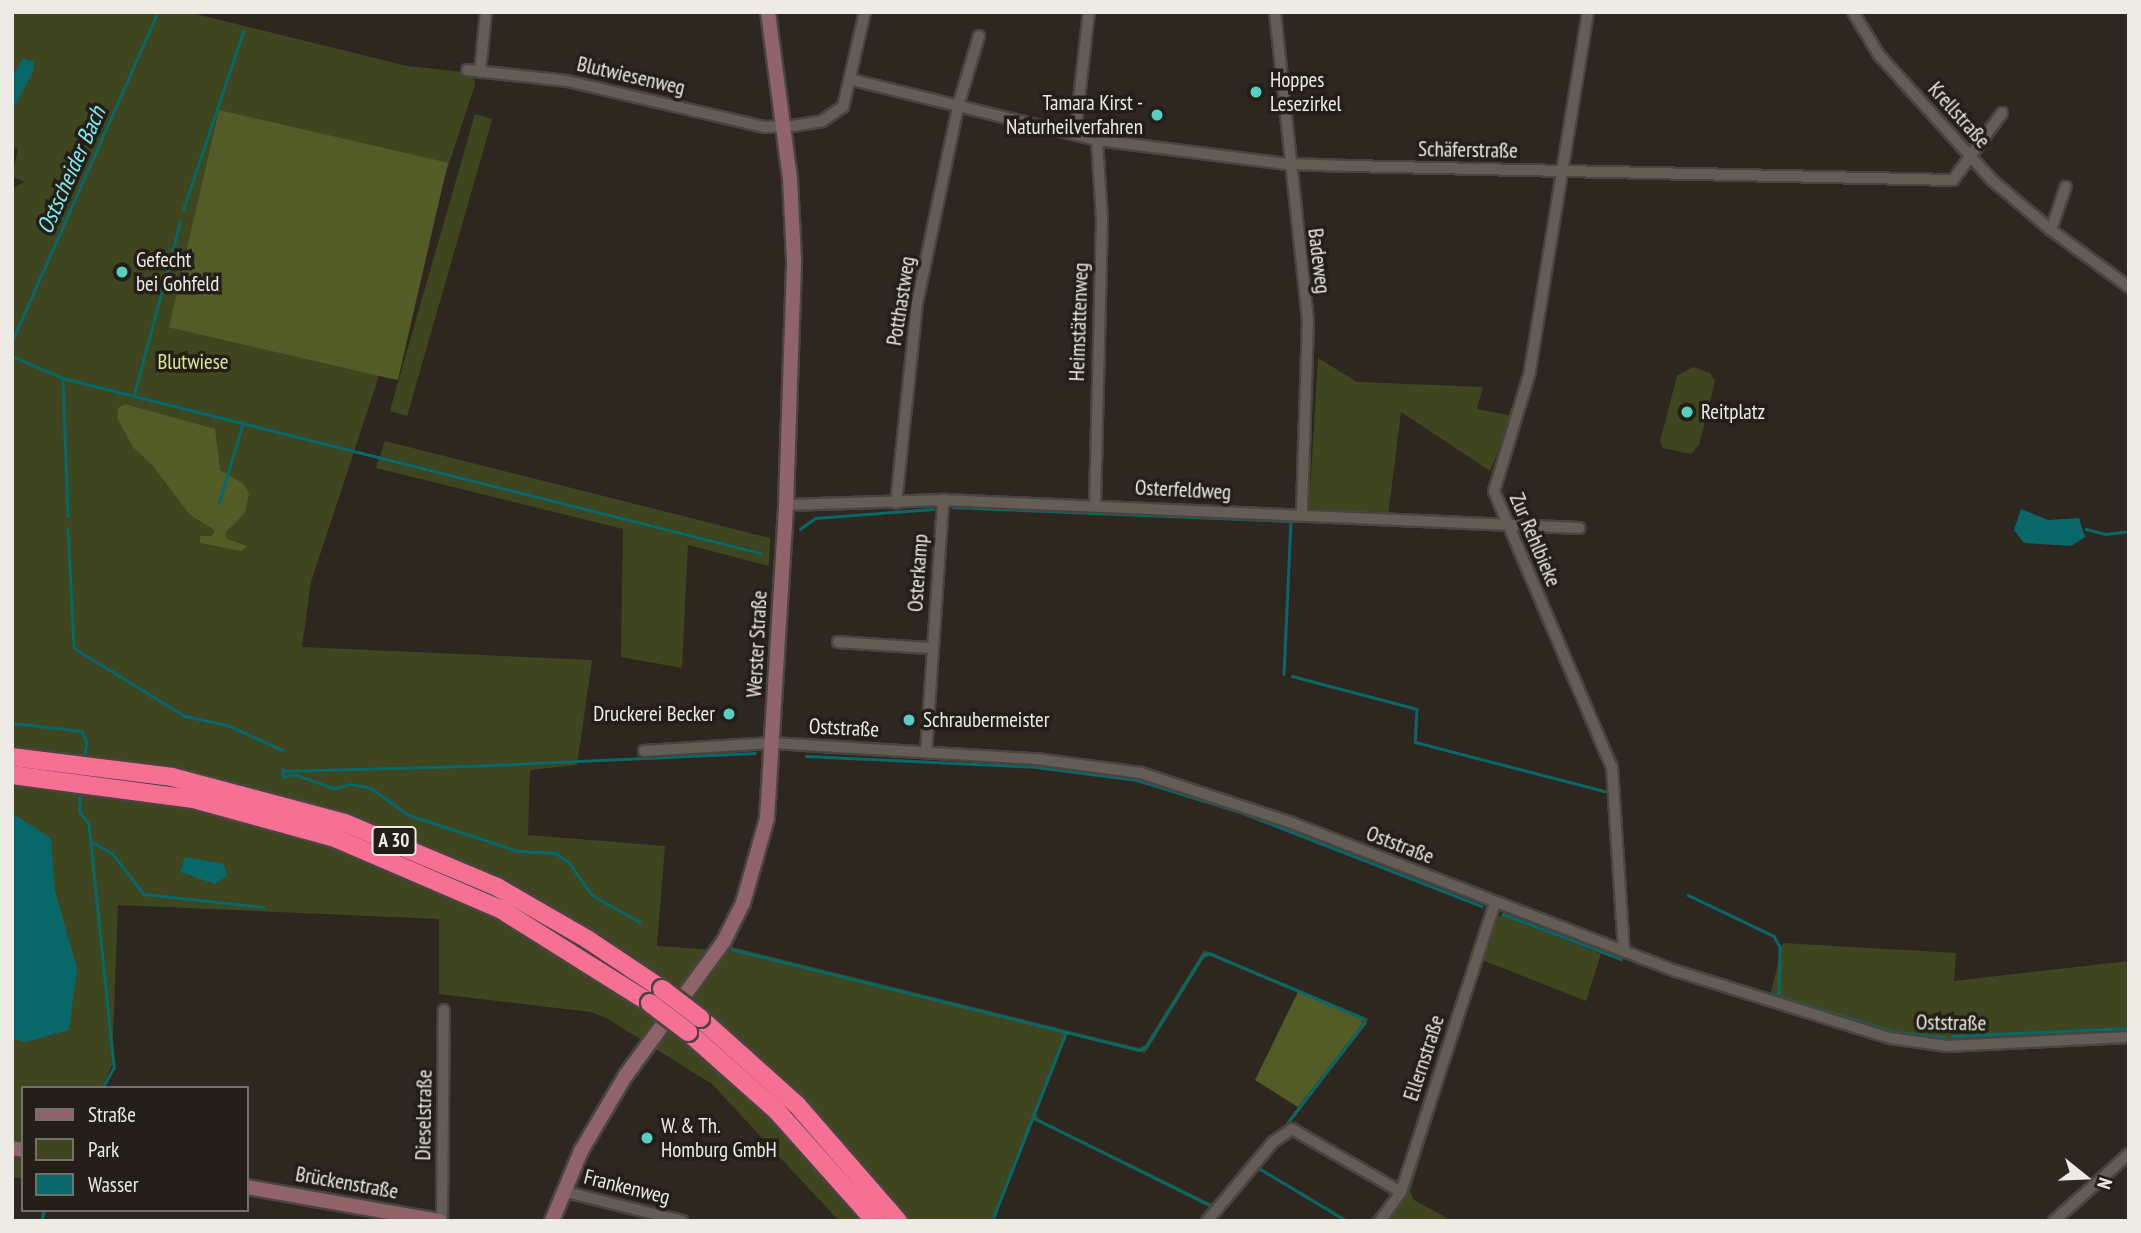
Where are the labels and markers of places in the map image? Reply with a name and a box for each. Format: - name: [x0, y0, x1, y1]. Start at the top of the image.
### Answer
- place label: Hoppes Lesezirkel: [1270, 67, 1341, 117]
- marker: Hoppes Lesezirkel: [1248, 84, 1264, 100]
- place label: Tamara Kirst - Naturheilverfahren: [1006, 90, 1143, 140]
- marker: Tamara Kirst - Naturheilverfahren: [1149, 107, 1165, 123]
- place label: Gefecht bei Gohfeld: [136, 247, 219, 297]
- marker: Gefecht bei Gohfeld: [114, 264, 130, 280]
- place label: Reitplatz: [1701, 399, 1765, 425]
- marker: Reitplatz: [1679, 404, 1695, 420]
- place label: Druckerei Becker: [593, 701, 715, 727]
- marker: Druckerei Becker: [721, 706, 737, 722]
- place label: Schraubermeister: [923, 707, 1050, 733]
- marker: Schraubermeister: [901, 712, 917, 728]
- place label: W. & Th. Homburg GmbH: [661, 1113, 777, 1163]
- marker: W. & Th. Homburg GmbH: [639, 1130, 655, 1146]

